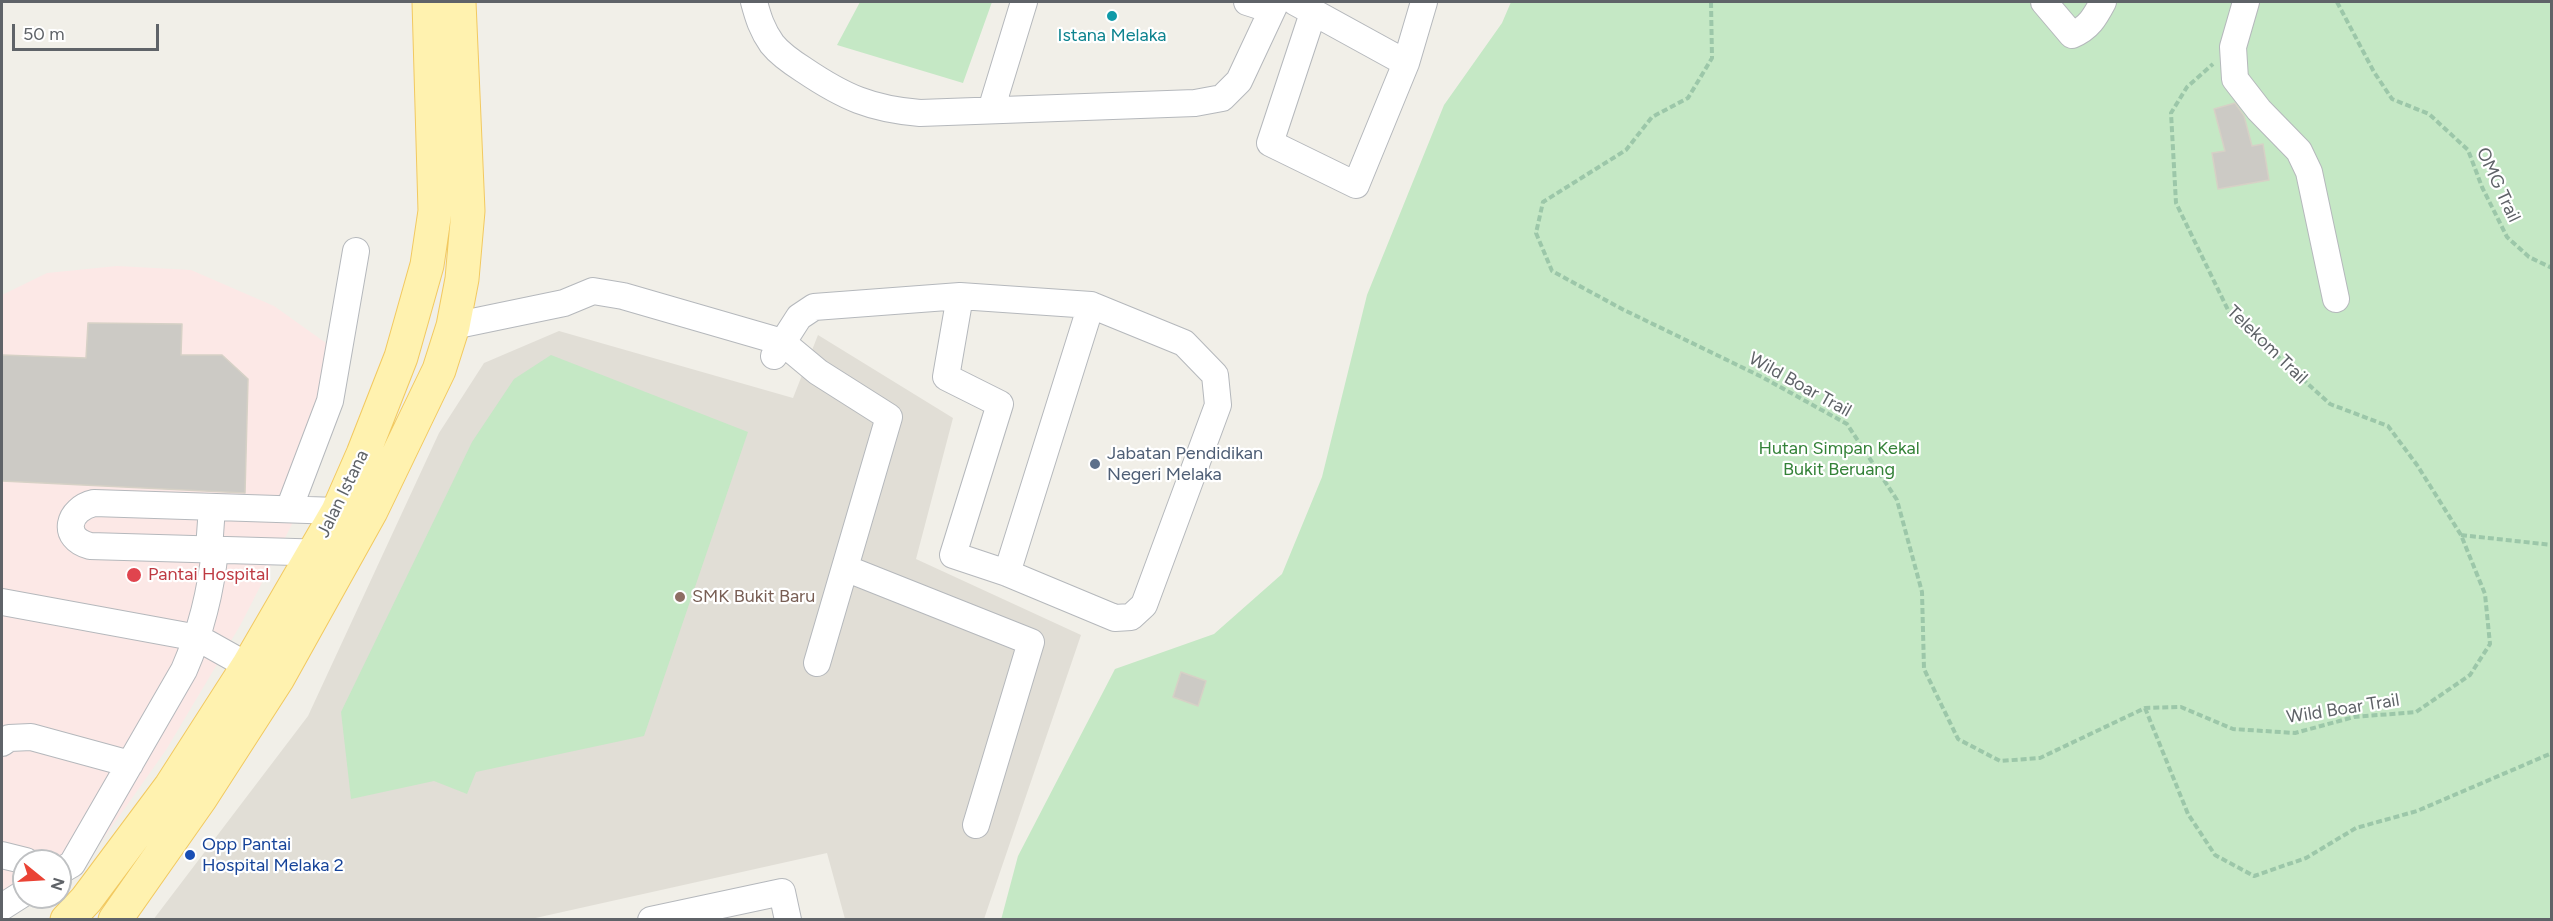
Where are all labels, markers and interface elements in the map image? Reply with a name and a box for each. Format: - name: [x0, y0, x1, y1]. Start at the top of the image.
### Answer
- marker: Istana Melaka: [1105, 9, 1119, 23]
- scale bar: [15, 12, 162, 50]
- text: 50 m: [23, 23, 65, 45]
- place label: Istana Melaka: [1058, 25, 1166, 47]
- street label: OMG Trail: [2471, 144, 2525, 226]
- street label: Telekom Trail: [2222, 301, 2312, 389]
- street label: Wild Boar Trail: [1745, 348, 1855, 422]
- park label: Hutan Simpan Kekal Bukit Beruang: [1758, 438, 1920, 480]
- place label: Jabatan Pendidikan Negeri Melaka: [1107, 443, 1263, 486]
- street label: Jalan Istana: [313, 447, 373, 541]
- marker: Jabatan Pendidikan Negeri Melaka: [1088, 457, 1102, 471]
- place label: Pantai Hospital: [148, 564, 269, 586]
- marker: Pantai Hospital: [125, 566, 143, 584]
- place label: SMK Bukit Baru: [692, 586, 815, 608]
- marker: SMK Bukit Baru: [673, 590, 687, 604]
- street label: Wild Boar Trail: [2285, 689, 2401, 729]
- place label: Opp Pantai Hospital Melaka 2: [202, 834, 344, 876]
- marker: Opp Pantai Hospital Melaka 2: [183, 848, 197, 862]
- north arrow: [12, 849, 72, 909]
- text: N: [47, 875, 69, 893]

